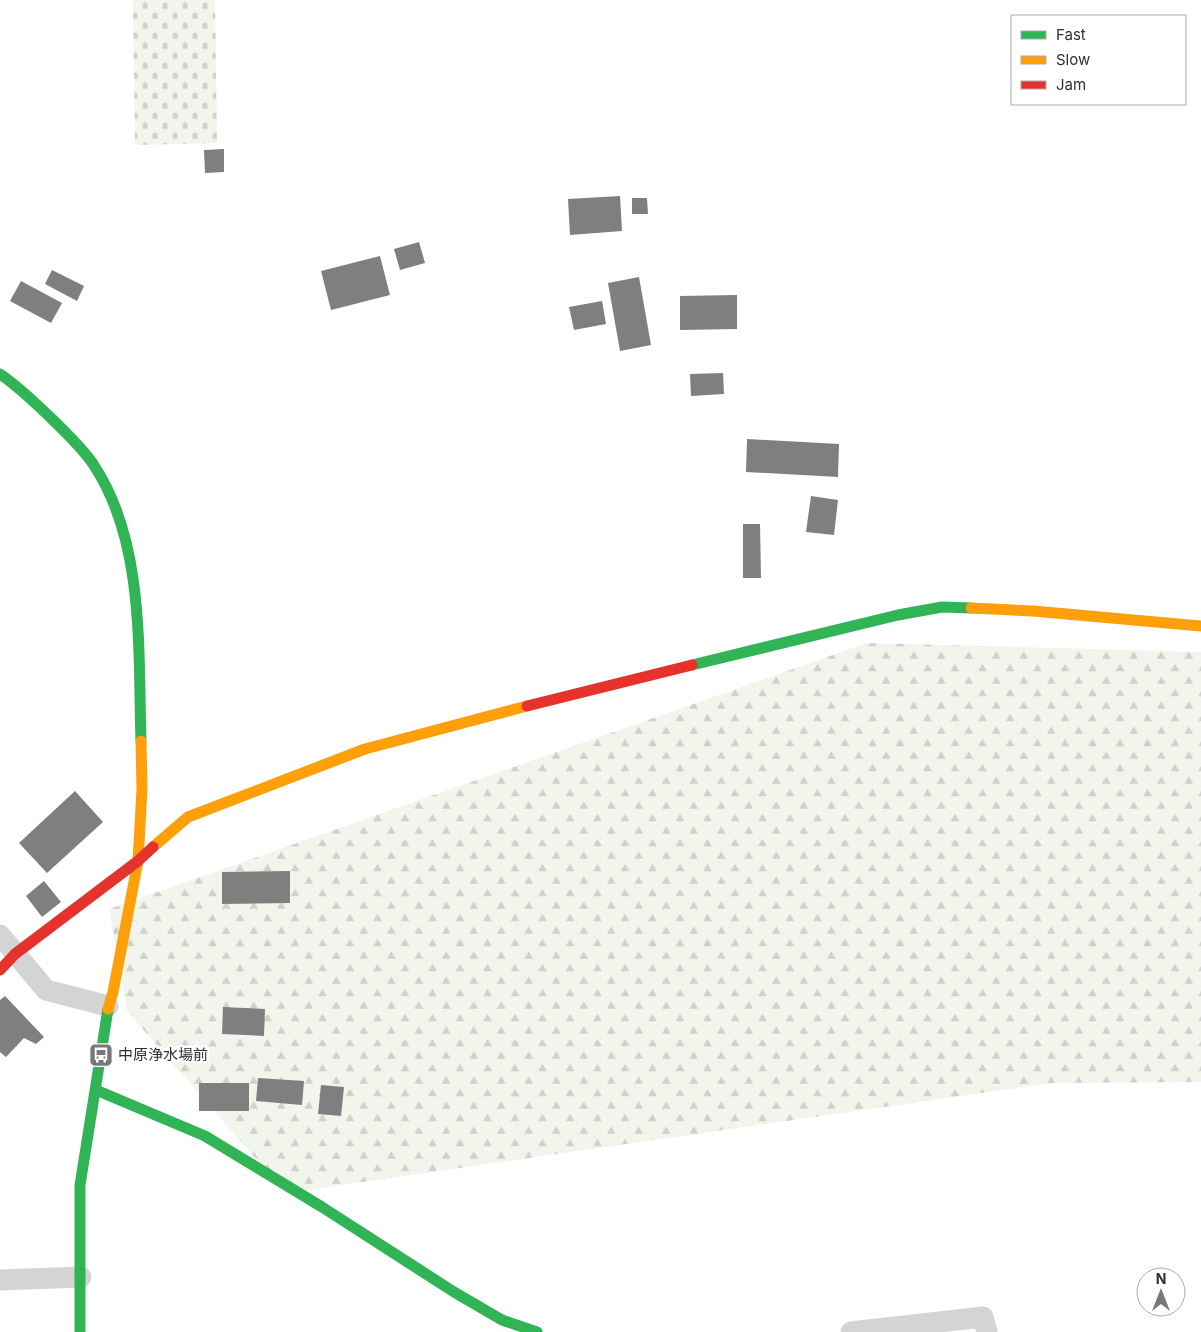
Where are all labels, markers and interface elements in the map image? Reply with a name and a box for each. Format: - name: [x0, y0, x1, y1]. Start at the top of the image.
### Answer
- legend: [1011, 15, 1186, 105]
- text: Fast: [1056, 25, 1086, 44]
- text: Slow: [1056, 50, 1090, 69]
- text: Jam: [1056, 75, 1086, 94]
- bus stop icon: 中原浄水場前: [88, 1042, 114, 1068]
- place label: 中原浄水場前: [118, 1045, 208, 1064]
- north arrow: [1136, 1267, 1186, 1317]
- text: N: [1156, 1270, 1166, 1287]

